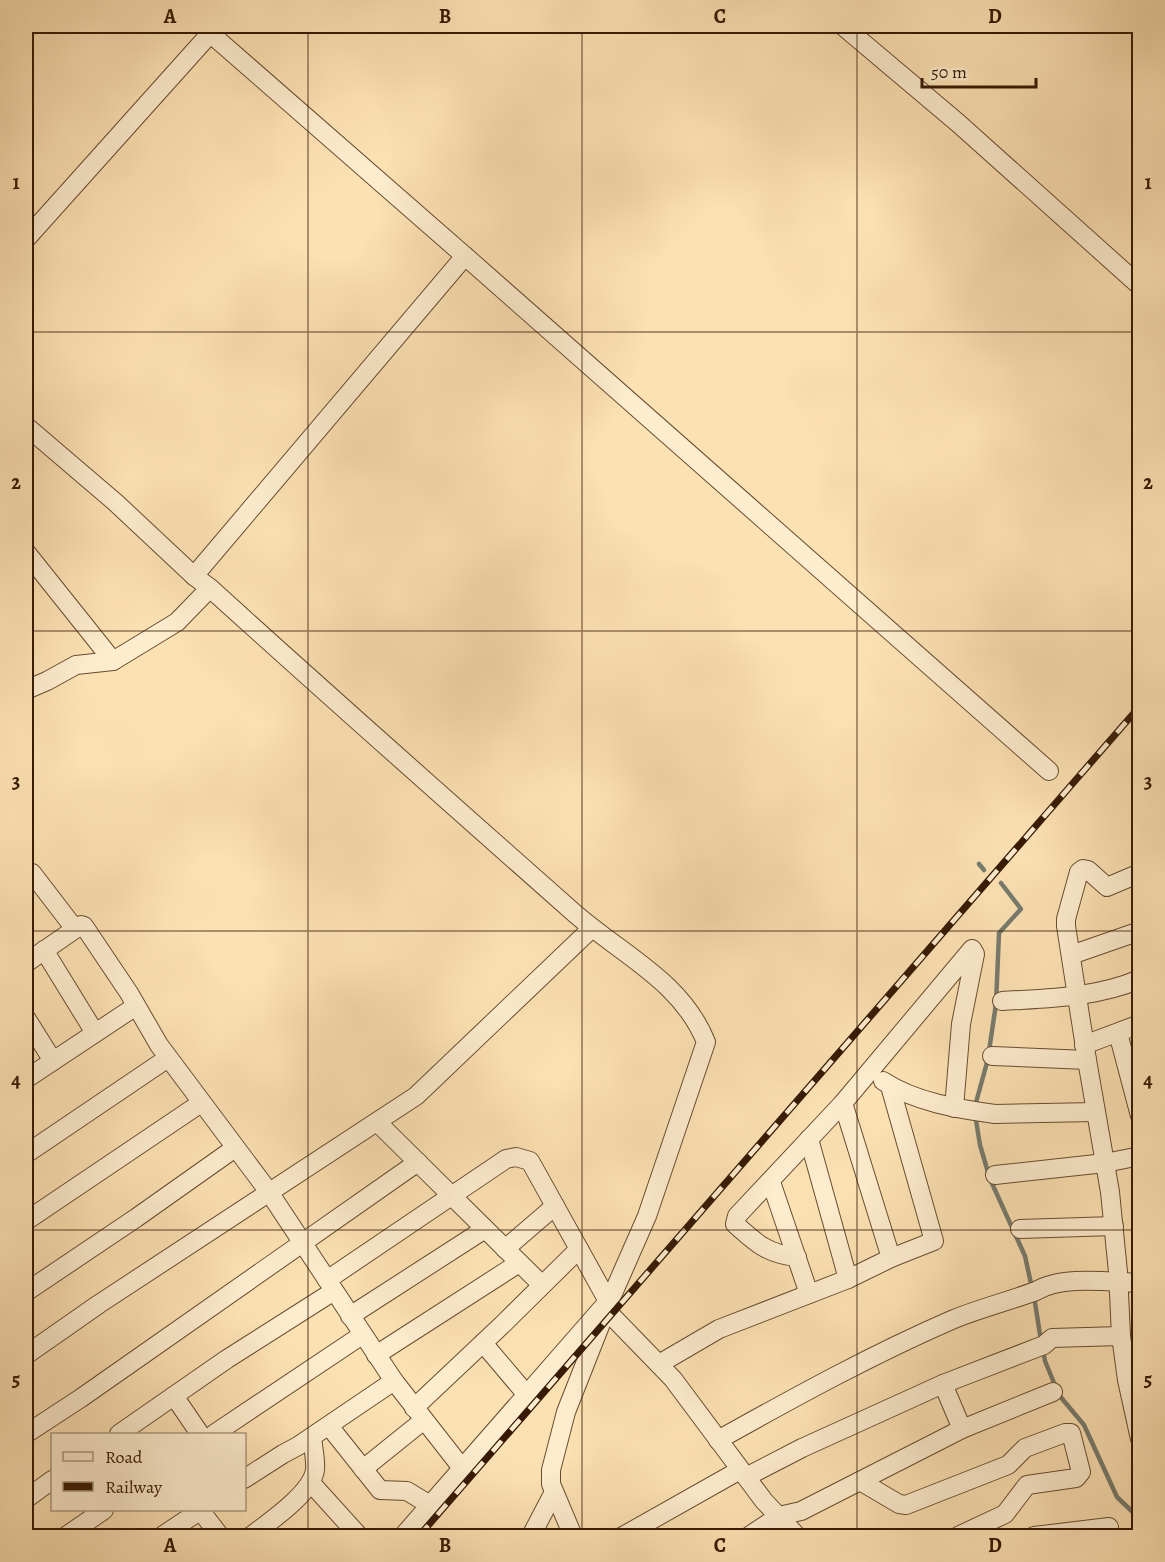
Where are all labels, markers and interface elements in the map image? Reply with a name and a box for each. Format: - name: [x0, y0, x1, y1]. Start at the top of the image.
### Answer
- text: A: [163, 3, 177, 30]
- text: B: [439, 3, 451, 30]
- text: C: [714, 3, 726, 30]
- text: D: [988, 3, 1002, 30]
- scale bar: [922, 51, 1036, 89]
- text: 50 m: [931, 60, 967, 84]
- text: 1: [12, 169, 20, 196]
- text: 1: [1144, 169, 1152, 196]
- text: 2: [11, 469, 21, 496]
- text: 2: [1143, 469, 1153, 496]
- text: 3: [12, 768, 20, 795]
- text: 3: [1144, 768, 1152, 795]
- text: 4: [11, 1067, 21, 1094]
- text: 4: [1143, 1067, 1153, 1094]
- text: 5: [12, 1366, 20, 1393]
- text: 5: [1144, 1366, 1152, 1393]
- legend: [51, 1433, 246, 1511]
- text: Road: [105, 1445, 143, 1469]
- text: Railway: [105, 1475, 163, 1499]
- text: A: [163, 1532, 177, 1559]
- text: B: [439, 1532, 451, 1559]
- text: C: [714, 1532, 726, 1559]
- text: D: [988, 1532, 1002, 1559]

